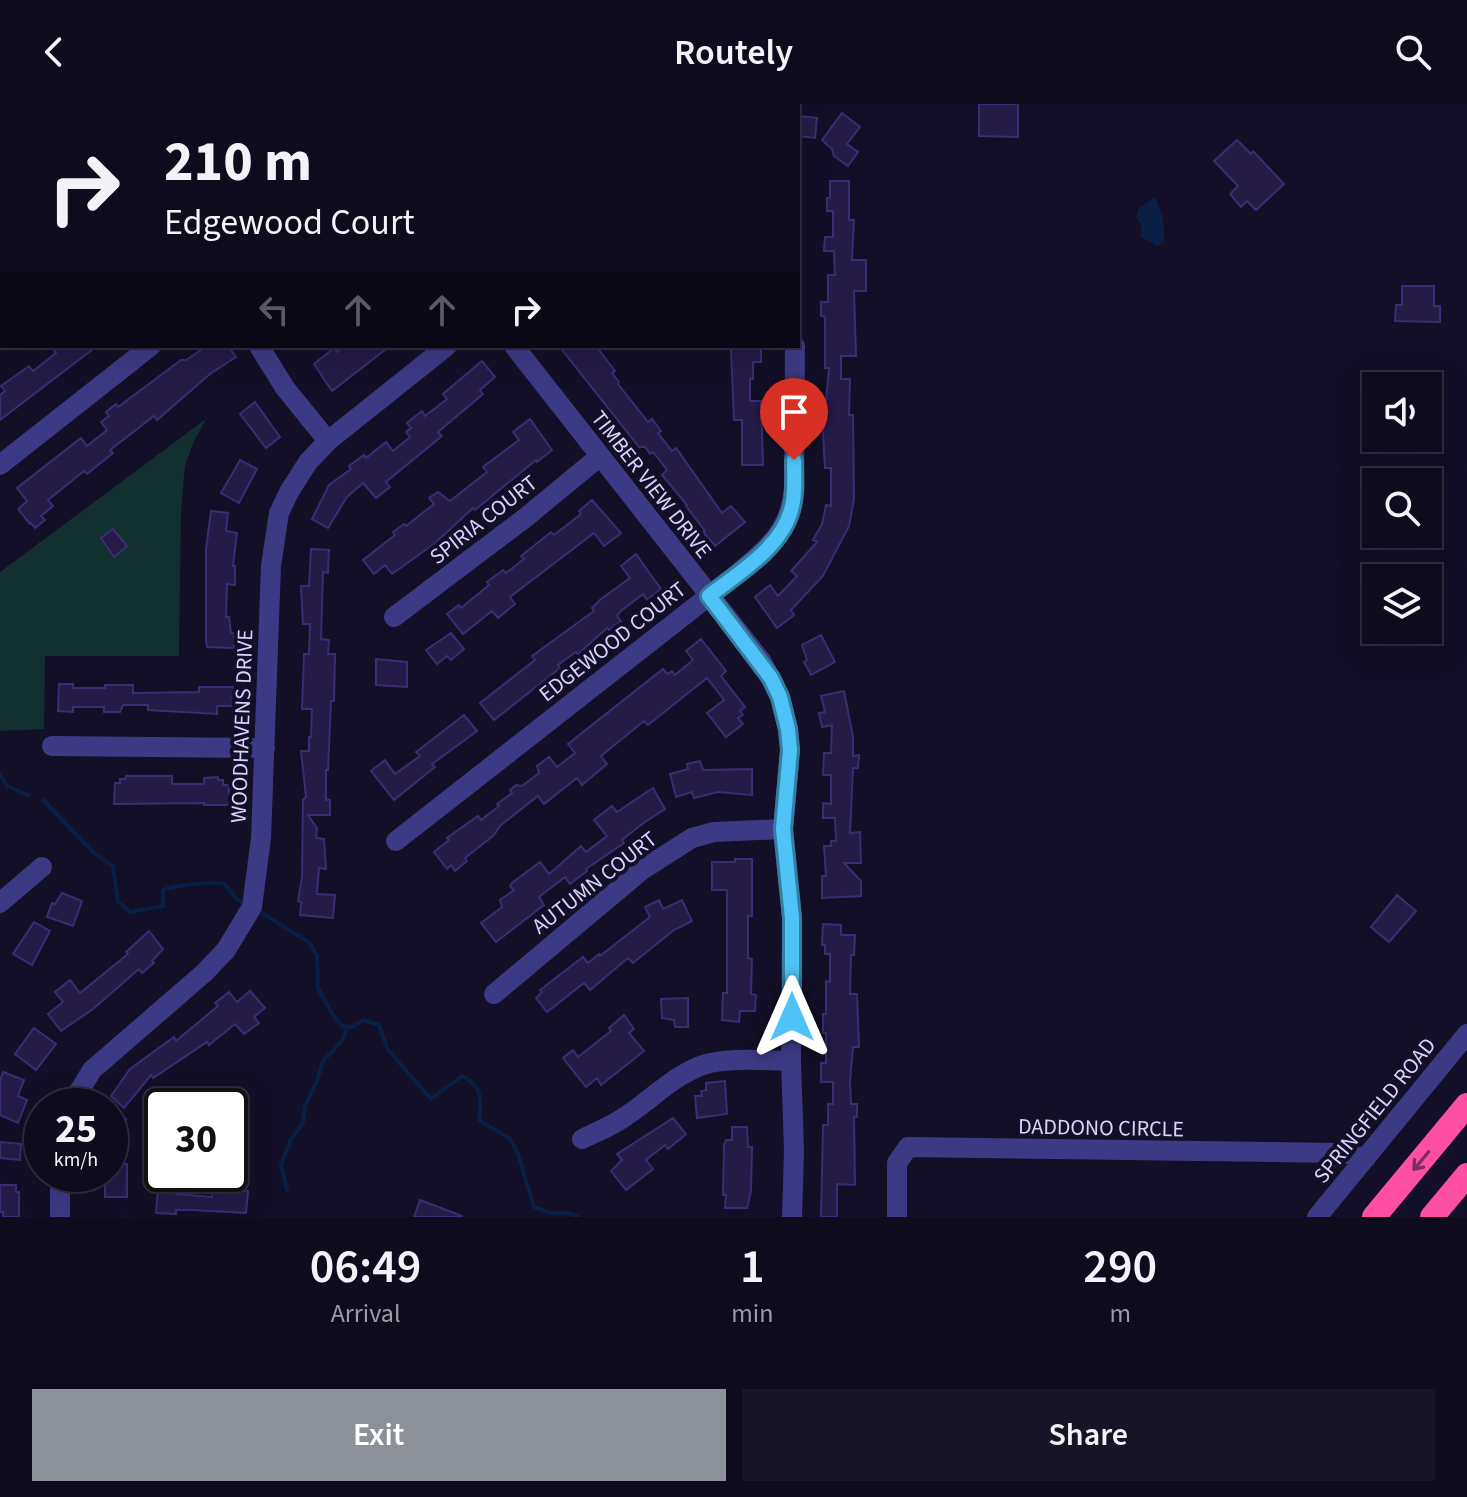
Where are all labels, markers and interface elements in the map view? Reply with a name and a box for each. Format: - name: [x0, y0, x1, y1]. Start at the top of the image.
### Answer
- text: Routely: [674, 27, 793, 78]
- icon: back: [32, 30, 76, 74]
- icon: search: [1391, 30, 1435, 74]
- text: 210 m: [164, 123, 312, 202]
- icon: right: [32, 136, 136, 240]
- text: Edgewood Court: [164, 197, 415, 248]
- icon: left: [252, 288, 296, 332]
- icon: ahead: [336, 288, 380, 332]
- icon: ahead: [420, 288, 464, 332]
- icon: right: [504, 288, 548, 332]
- map controls: [1362, 372, 1442, 644]
- button: sound: [1362, 372, 1442, 452]
- pin: [760, 378, 828, 460]
- icon: arrive: [772, 390, 816, 434]
- street label: TIMBER VIEW DRIVE: [583, 404, 719, 565]
- street label: SPIRIA COURT: [423, 467, 545, 572]
- button: search: [1362, 468, 1442, 548]
- button: layers: [1362, 564, 1442, 644]
- street label: EDGEWOOD COURT: [532, 574, 693, 710]
- street label: WOODHAVENS DRIVE: [223, 629, 261, 824]
- street label: AUTUMN COURT: [525, 824, 664, 942]
- position arrow: [750, 975, 834, 1059]
- street label: SPRINGFIELD ROAD: [1306, 1031, 1444, 1190]
- speed limit sign: 30: [144, 1088, 248, 1192]
- text: 25: [55, 1101, 97, 1158]
- street label: DADDONO CIRCLE: [1018, 1111, 1184, 1145]
- text: km/h: [54, 1146, 98, 1174]
- one-way arrow: [1412, 1150, 1430, 1171]
- text: 06:49: [310, 1233, 422, 1301]
- text: 1: [740, 1233, 765, 1301]
- text: 290: [1083, 1233, 1157, 1301]
- text: Arrival: [331, 1295, 401, 1332]
- text: min: [731, 1295, 773, 1332]
- text: m: [1109, 1295, 1131, 1332]
- button: Exit: [32, 1389, 726, 1481]
- button: Share: [742, 1389, 1435, 1481]

